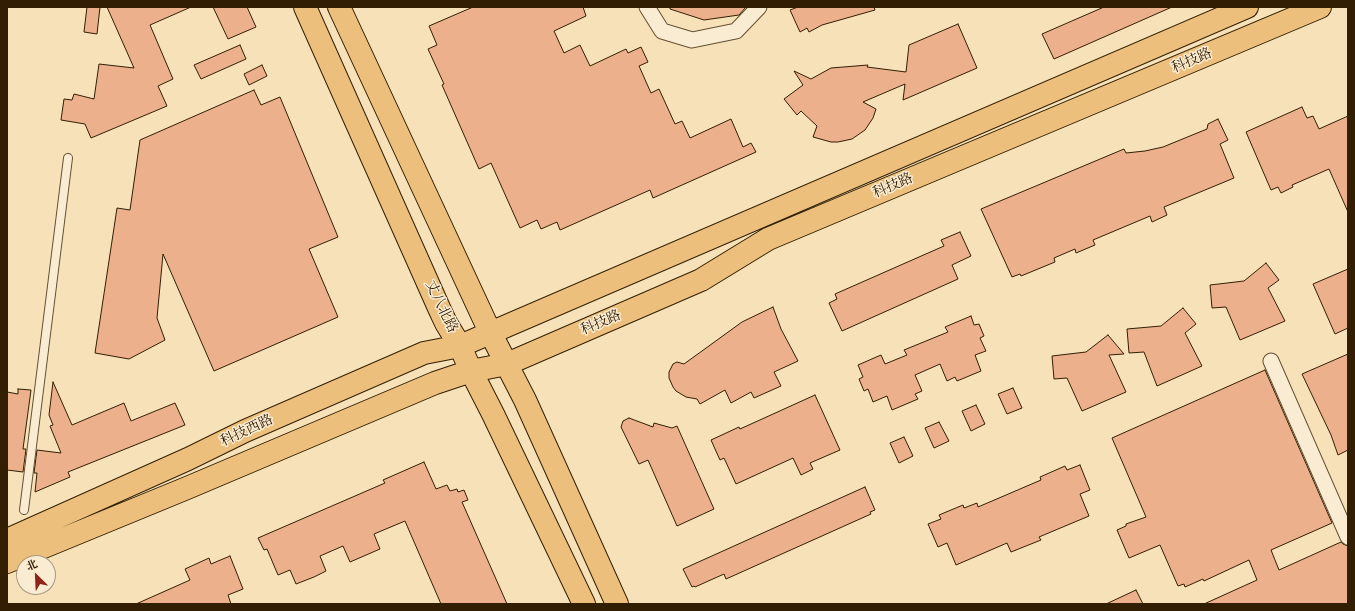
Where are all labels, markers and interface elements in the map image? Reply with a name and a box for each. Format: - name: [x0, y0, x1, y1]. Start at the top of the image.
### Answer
- street label: 科技路: [1169, 45, 1215, 77]
- street label: 科技路: [870, 170, 916, 202]
- street label: 丈八北路: [421, 278, 461, 336]
- street label: 科技路: [578, 307, 624, 339]
- street label: 科技西路: [218, 412, 276, 450]
- north arrow: [16, 555, 56, 595]
- text: 北: [23, 555, 40, 574]

